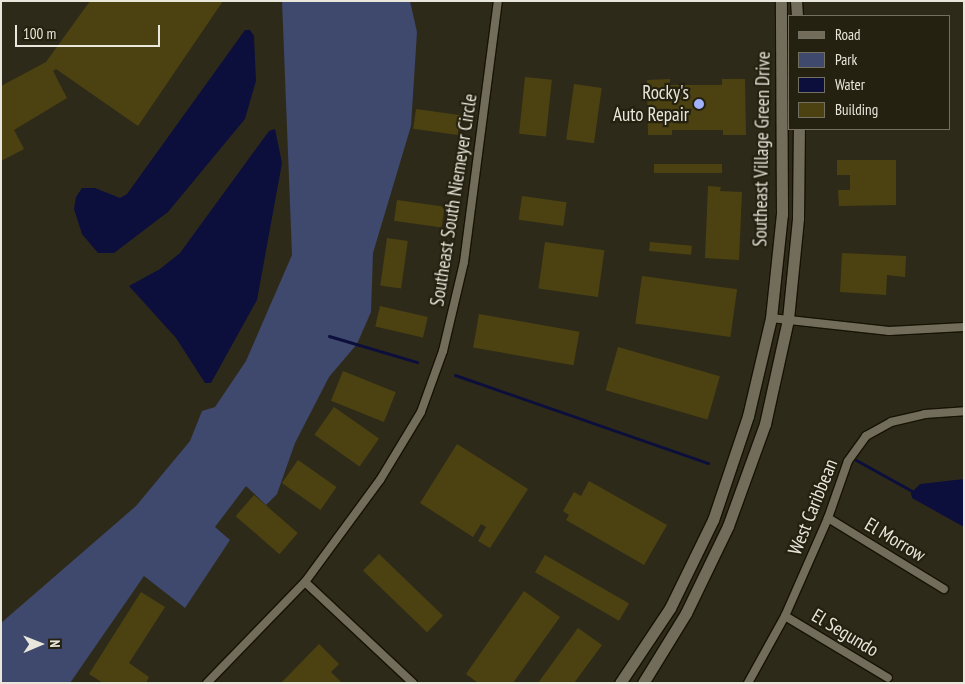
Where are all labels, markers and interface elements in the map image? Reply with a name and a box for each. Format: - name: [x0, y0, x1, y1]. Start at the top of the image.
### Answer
- scale bar: [18, 15, 162, 47]
- legend: [788, 15, 950, 130]
- text: 100 m: [23, 24, 56, 43]
- text: Road: [835, 25, 861, 44]
- text: Park: [835, 50, 857, 69]
- street label: Southeast Village Green Drive: [749, 51, 775, 247]
- text: Water: [835, 75, 865, 94]
- place label: Rocky's Auto Repair: [613, 82, 689, 126]
- street label: Southeast South Niemeyer Circle: [426, 92, 482, 308]
- marker: Rocky's Auto Repair: [693, 98, 705, 110]
- text: Building: [835, 100, 878, 119]
- street label: West Caribbean: [783, 456, 843, 558]
- street label: El Morrow: [861, 513, 929, 567]
- street label: El Segundo: [808, 604, 882, 662]
- north arrow: [15, 619, 65, 669]
- text: N: [46, 640, 64, 648]

